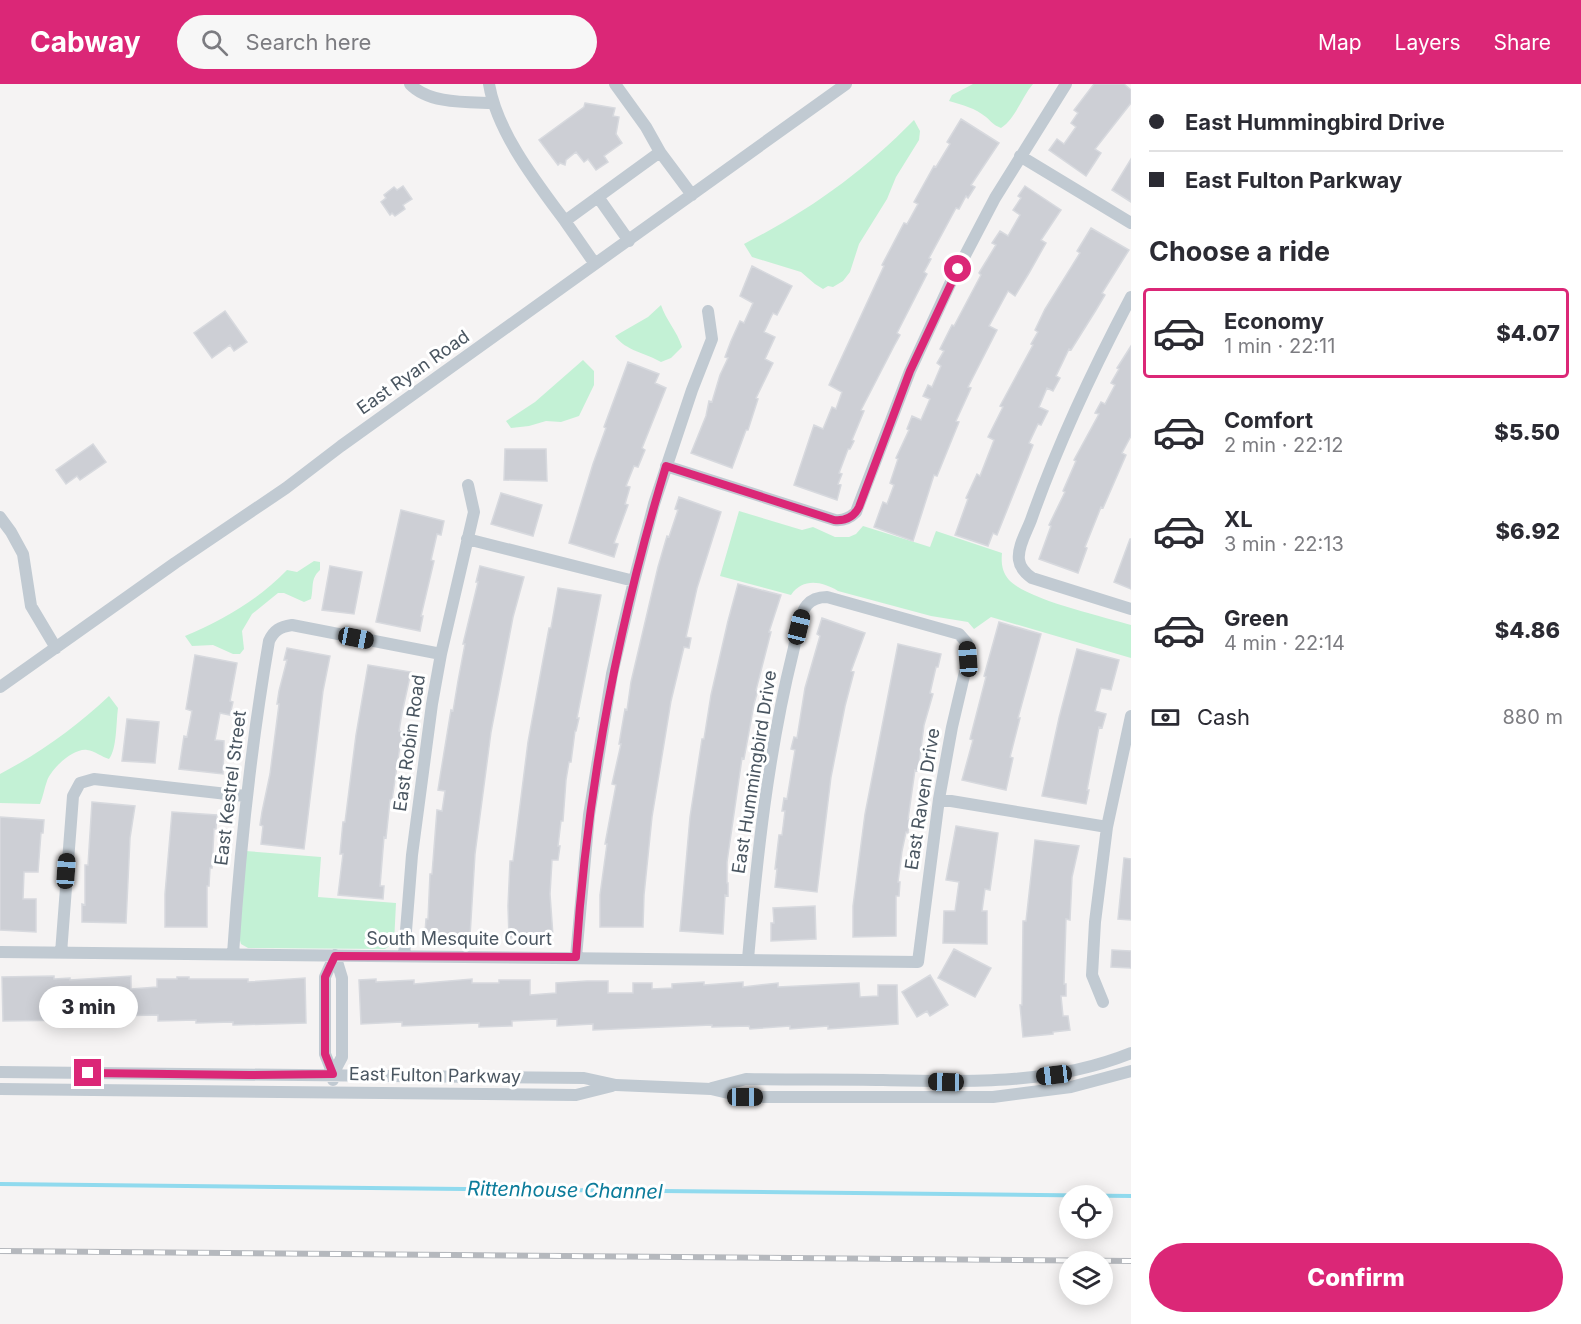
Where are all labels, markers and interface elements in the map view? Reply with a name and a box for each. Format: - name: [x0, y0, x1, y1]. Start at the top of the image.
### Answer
- search box: [177, 15, 597, 69]
- text: Cabway: [30, 25, 141, 59]
- icon: search: [198, 26, 231, 59]
- text: Search here: [246, 29, 371, 55]
- text: Map: [1318, 30, 1362, 55]
- text: Layers: [1395, 30, 1461, 55]
- text: Share: [1494, 30, 1551, 55]
- text: East Hummingbird Drive: [1185, 109, 1445, 135]
- text: East Fulton Parkway: [1185, 167, 1402, 193]
- text: Choose a ride: [1149, 235, 1330, 268]
- route start: [944, 255, 971, 282]
- icon: car: [1152, 306, 1206, 360]
- text: Economy: [1224, 308, 1324, 334]
- text: $4.07: [1496, 320, 1560, 346]
- street label: East Ryan Road: [353, 325, 473, 419]
- text: 1 min · 22:11: [1224, 334, 1335, 358]
- icon: car: [1152, 405, 1206, 459]
- text: Comfort: [1224, 407, 1313, 433]
- text: $5.50: [1494, 419, 1560, 445]
- text: 2 min · 22:12: [1224, 433, 1344, 457]
- icon: car: [1152, 504, 1206, 558]
- text: XL: [1224, 506, 1253, 532]
- text: $6.92: [1496, 518, 1560, 544]
- text: 3 min · 22:13: [1224, 532, 1344, 556]
- icon: car: [1152, 603, 1206, 657]
- text: Green: [1224, 605, 1289, 631]
- car: [786, 607, 812, 647]
- text: $4.86: [1495, 617, 1560, 643]
- car: [337, 626, 375, 650]
- text: 4 min · 22:14: [1224, 631, 1345, 655]
- car: [958, 640, 978, 678]
- street label: East Hummingbird Drive: [728, 669, 780, 875]
- street label: East Robin Road: [389, 673, 429, 813]
- icon: cash: [1149, 701, 1182, 734]
- text: Cash: [1197, 704, 1250, 730]
- text: 880 m: [1502, 705, 1563, 729]
- street label: East Kestrel Street: [210, 709, 250, 867]
- street label: East Raven Drive: [900, 727, 944, 871]
- car: [56, 852, 76, 890]
- street label: South Mesquite Court: [366, 928, 552, 949]
- callout: 3 min: [38, 986, 138, 1028]
- text: 3 min: [61, 995, 116, 1019]
- route end: [74, 1059, 101, 1086]
- street label: East Fulton Parkway: [349, 1063, 521, 1087]
- car: [1035, 1064, 1073, 1086]
- car: [928, 1073, 964, 1091]
- car: [727, 1088, 763, 1106]
- water label: Rittenhouse Channel: [467, 1176, 663, 1204]
- map controls: [1059, 1185, 1113, 1305]
- button: locate: [1059, 1185, 1113, 1239]
- button: Confirm: [1149, 1243, 1563, 1312]
- button: layers: [1059, 1251, 1113, 1305]

